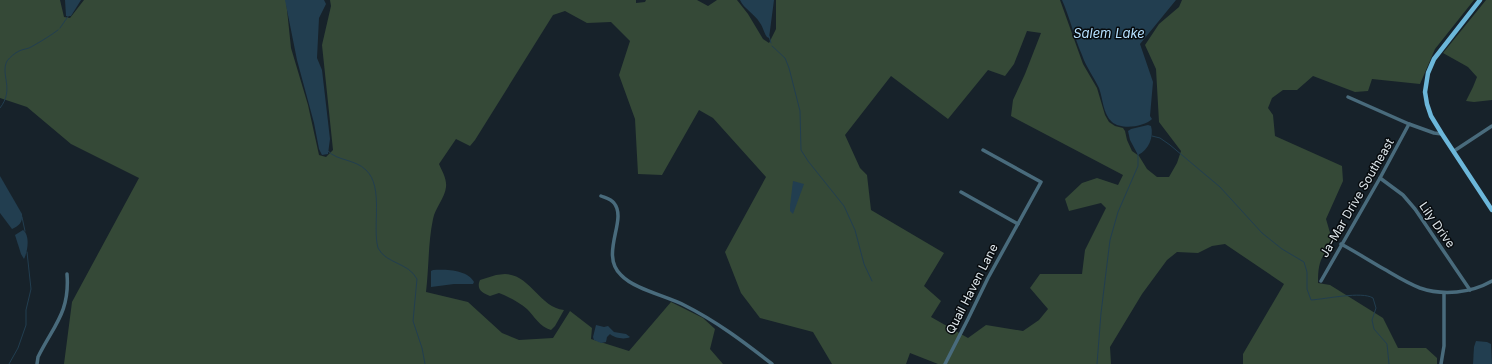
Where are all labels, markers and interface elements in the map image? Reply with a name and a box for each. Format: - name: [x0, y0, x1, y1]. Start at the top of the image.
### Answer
- water label: Salem Lake: [1073, 25, 1145, 41]
- street label: Ja-Mar Drive Southeast: [1316, 136, 1397, 260]
- street label: Lily Drive: [1416, 199, 1459, 251]
- street label: Quail Haven Lane: [942, 241, 1001, 336]

